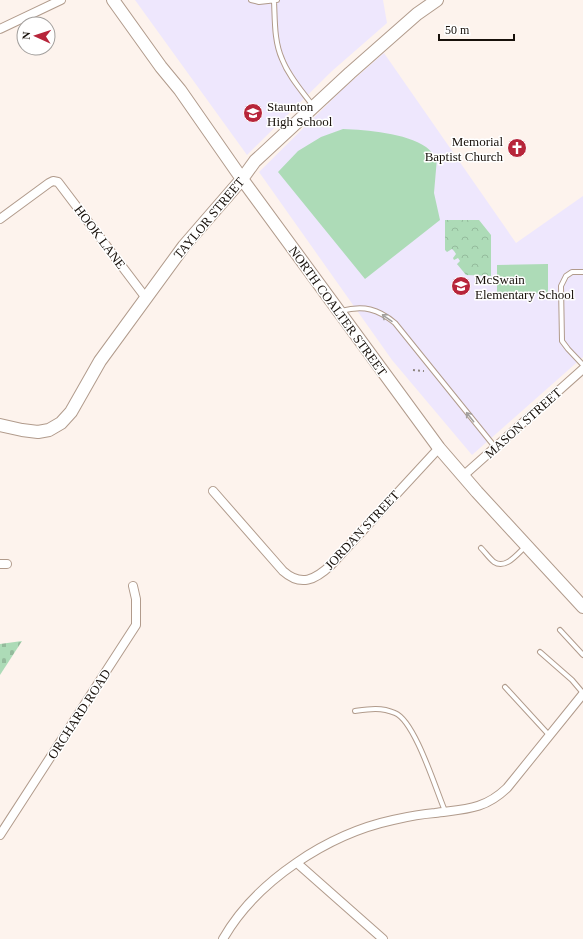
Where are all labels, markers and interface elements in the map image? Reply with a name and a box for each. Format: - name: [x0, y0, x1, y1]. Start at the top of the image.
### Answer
- north arrow: [16, 16, 56, 56]
- scale bar: [439, 16, 514, 42]
- text: 50 m: [445, 23, 470, 37]
- text: N: [20, 31, 32, 40]
- place label: Staunton High School: [267, 99, 333, 129]
- school or university icon: Staunton High School: [242, 102, 264, 124]
- place label: Memorial Baptist Church: [425, 134, 503, 164]
- church icon: Memorial Baptist Church: [506, 137, 528, 159]
- street label: TAYLOR STREET: [171, 174, 247, 262]
- street label: HOOK LANE: [71, 202, 129, 272]
- street label: NORTH COALTER STREET: [286, 243, 390, 379]
- place label: McSwain Elementary School: [475, 272, 575, 302]
- school or university icon: McSwain Elementary School: [450, 275, 472, 297]
- one-way arrow: [382, 314, 393, 322]
- street label: MASON STREET: [482, 385, 564, 461]
- one-way arrow: [466, 412, 474, 423]
- street label: JORDAN STREET: [322, 487, 402, 572]
- street label: ORCHARD ROAD: [44, 666, 114, 762]

